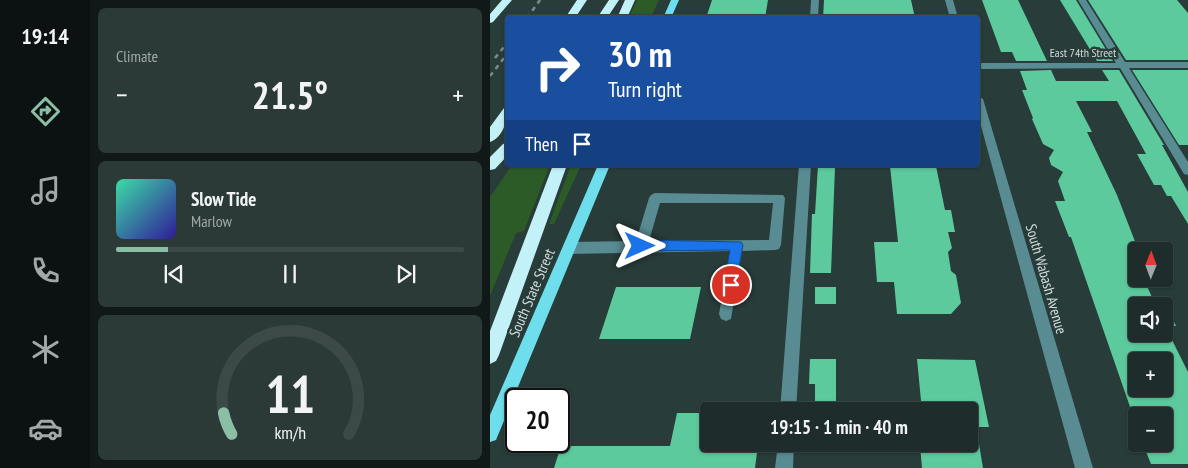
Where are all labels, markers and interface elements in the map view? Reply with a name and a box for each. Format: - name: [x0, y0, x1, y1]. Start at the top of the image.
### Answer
- text: 19:14: [21, 22, 69, 50]
- text: 30 m: [608, 31, 672, 77]
- icon: right: [525, 35, 590, 100]
- street label: East 74th Street: [1050, 45, 1117, 60]
- text: Climate: [116, 46, 158, 66]
- text: 21.5°: [252, 70, 328, 119]
- text: Turn right: [608, 75, 682, 103]
- text: −: [116, 76, 128, 113]
- text: +: [452, 76, 464, 113]
- icon: directions: [28, 94, 63, 129]
- icon: arrive: [568, 130, 596, 158]
- text: Then: [525, 132, 558, 156]
- icon: music: [28, 173, 63, 208]
- text: Slow Tide: [191, 187, 256, 211]
- text: Marlow: [191, 211, 232, 231]
- position arrow: [613, 219, 665, 271]
- street label: South Wabash Avenue: [1022, 222, 1071, 336]
- north arrow: [1128, 242, 1172, 288]
- map controls: [1128, 242, 1173, 452]
- street label: South State Street: [504, 246, 559, 340]
- icon: phone: [28, 253, 63, 288]
- icon: previous: [160, 260, 188, 288]
- icon: pause: [276, 260, 304, 288]
- icon: next: [392, 260, 420, 288]
- pin: [710, 264, 752, 306]
- icon: arrive: [717, 271, 745, 299]
- button: sound: [1128, 297, 1173, 342]
- icon: climate: [28, 332, 63, 367]
- button: +: [1128, 352, 1173, 397]
- text: 11: [265, 360, 315, 427]
- speed limit sign: 20: [505, 388, 570, 453]
- button: −: [1128, 407, 1173, 452]
- icon: car: [28, 411, 63, 446]
- text: 19:15 · 1 min · 40 m: [770, 415, 908, 439]
- text: km/h: [274, 421, 306, 444]

